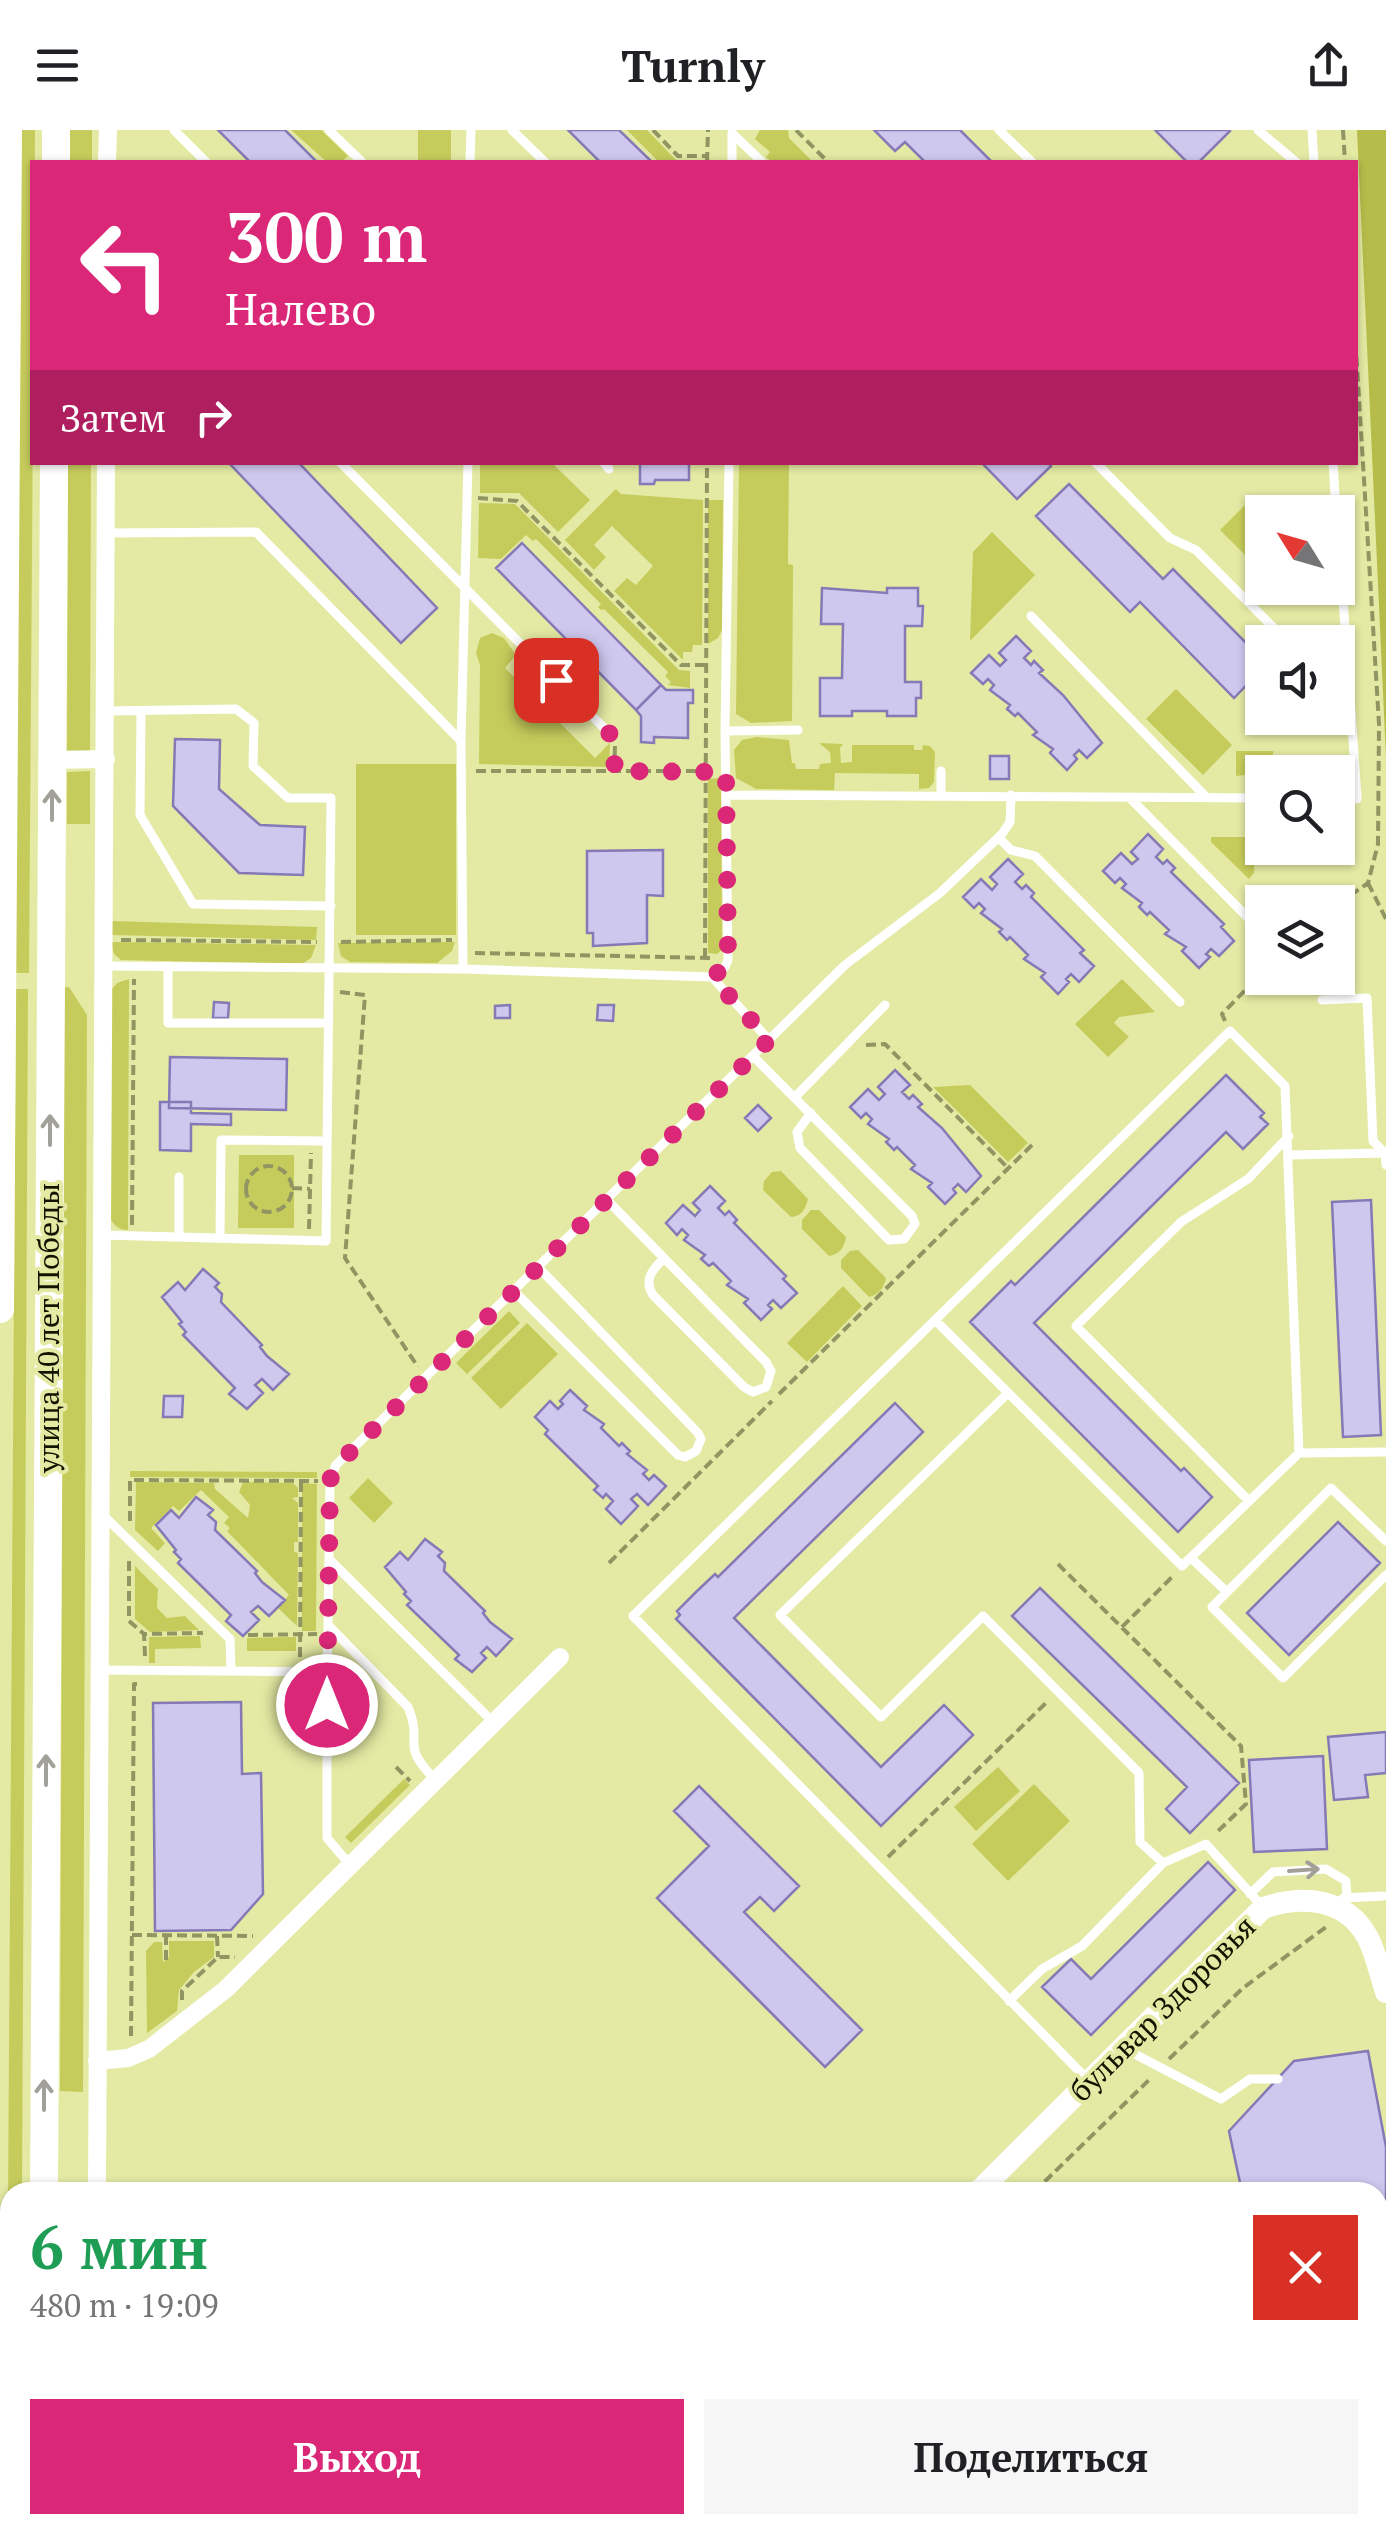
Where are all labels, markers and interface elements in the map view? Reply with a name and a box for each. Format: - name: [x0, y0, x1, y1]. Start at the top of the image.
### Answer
- text: Turnly: [621, 35, 765, 95]
- icon: menu: [30, 38, 85, 93]
- icon: share: [1301, 38, 1356, 93]
- text: 300 m: [225, 189, 427, 282]
- icon: left: [60, 200, 190, 330]
- text: Налево: [225, 278, 376, 338]
- icon: right: [186, 390, 241, 445]
- text: Затем: [60, 393, 166, 443]
- north arrow: [1245, 495, 1355, 605]
- map controls: [1245, 495, 1355, 995]
- button: sound: [1245, 625, 1355, 735]
- pin: [514, 638, 599, 723]
- icon: arrive: [529, 653, 584, 708]
- button: search: [1245, 755, 1355, 865]
- one-way arrow: [42, 790, 62, 822]
- button: layers: [1245, 885, 1355, 995]
- one-way arrow: [41, 1115, 60, 1147]
- street label: улица 40 лет Победы: [28, 1183, 68, 1474]
- position arrow: [275, 1653, 379, 1757]
- one-way arrow: [36, 1755, 56, 1788]
- one-way arrow: [1288, 1860, 1320, 1879]
- street label: бульвар Здоровья: [1061, 1907, 1264, 2110]
- one-way arrow: [34, 2080, 54, 2112]
- text: 6 мин: [30, 2207, 208, 2286]
- button: close: [1253, 2215, 1358, 2320]
- text: 480 m · 19:09: [30, 2284, 218, 2326]
- button: Выход: [30, 2399, 684, 2514]
- button: Поделиться: [704, 2399, 1358, 2514]

